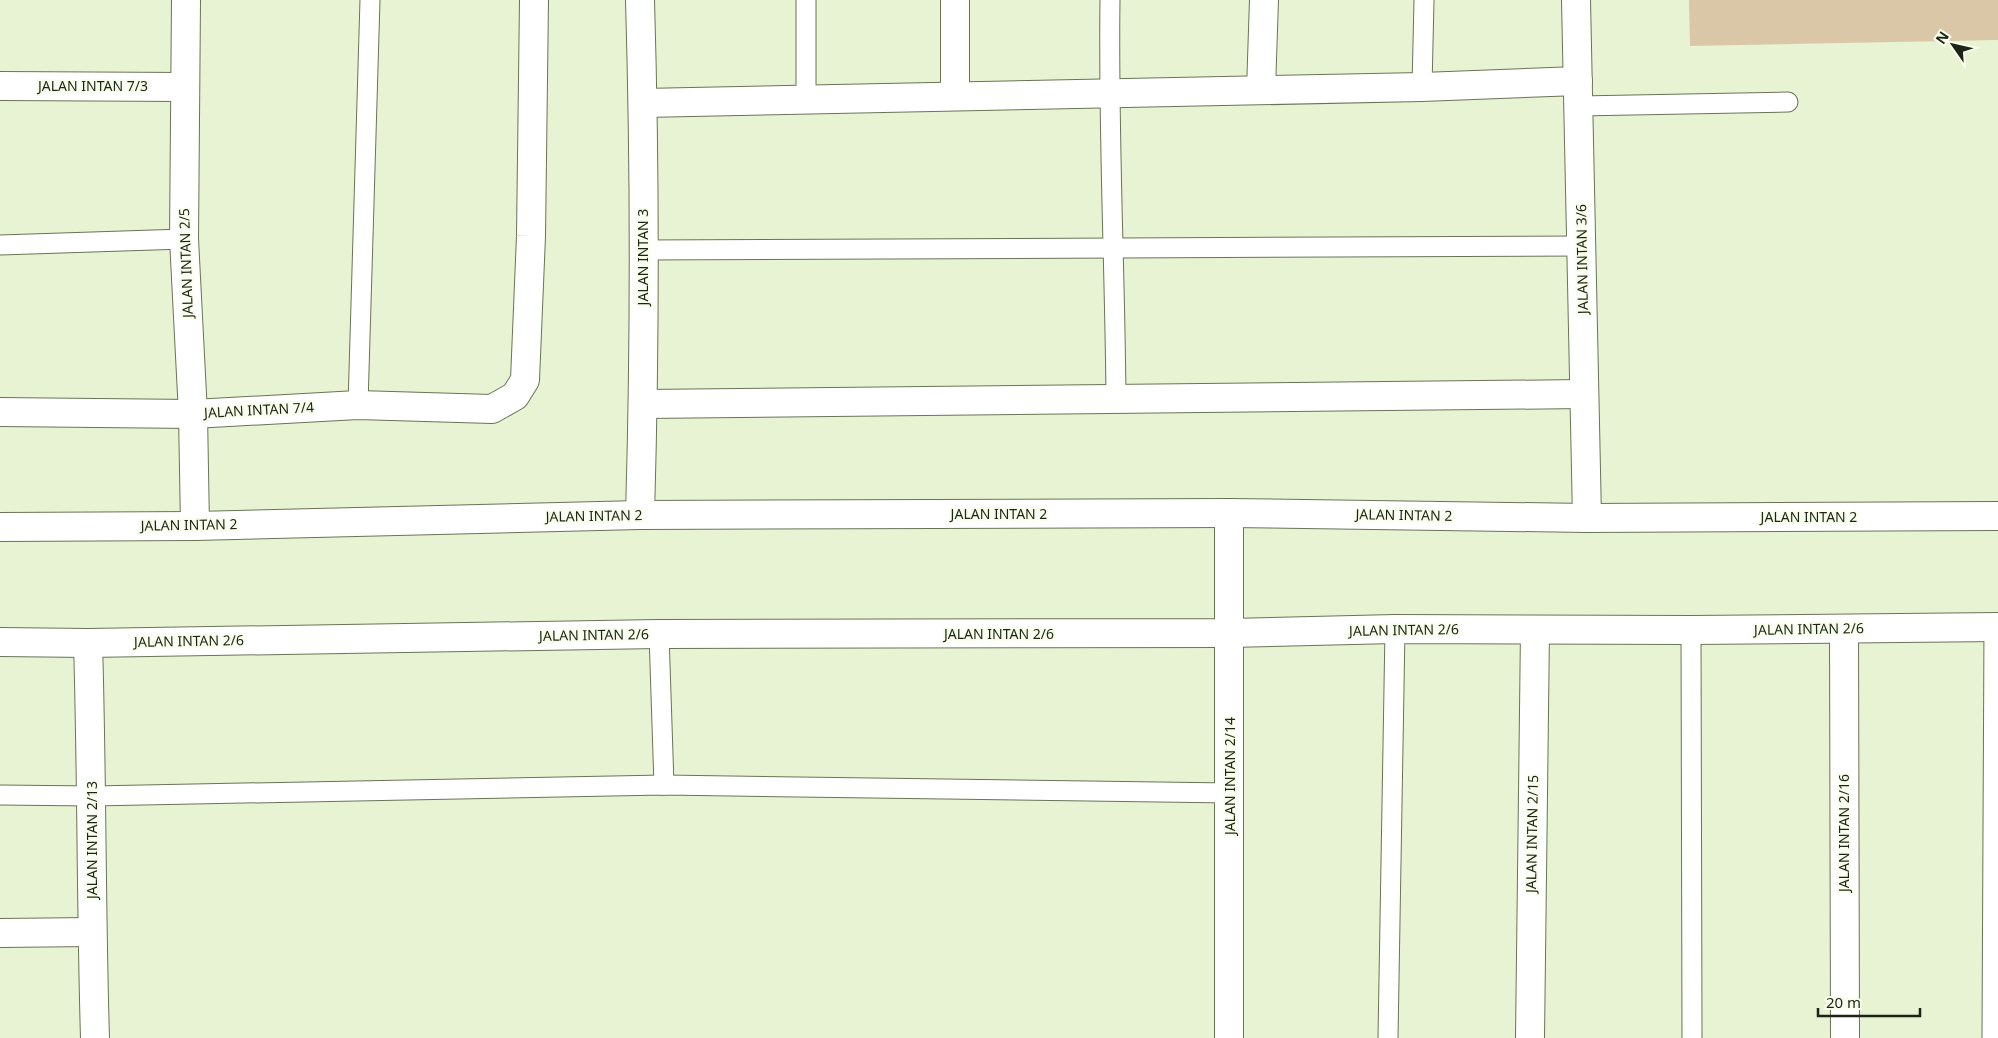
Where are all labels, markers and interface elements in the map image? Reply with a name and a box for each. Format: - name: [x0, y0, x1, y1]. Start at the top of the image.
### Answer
- north arrow: [1928, 20, 1978, 70]
- text: N: [1931, 27, 1953, 47]
- street label: JALAN INTAN 7/3: [36, 76, 148, 95]
- street label: JALAN INTAN 3/6: [1571, 204, 1592, 316]
- street label: JALAN INTAN 2/5: [174, 208, 197, 320]
- street label: JALAN INTAN 3: [633, 209, 652, 307]
- street label: JALAN INTAN 7/4: [202, 397, 314, 422]
- street label: JALAN INTAN 2: [949, 504, 1047, 523]
- street label: JALAN INTAN 2: [1353, 504, 1453, 525]
- street label: JALAN INTAN 2: [543, 505, 643, 526]
- street label: JALAN INTAN 2: [1759, 507, 1857, 526]
- street label: JALAN INTAN 2: [138, 514, 238, 535]
- street label: JALAN INTAN 2/6: [1752, 618, 1864, 639]
- street label: JALAN INTAN 2/6: [1347, 619, 1459, 640]
- street label: JALAN INTAN 2/6: [537, 624, 649, 645]
- street label: JALAN INTAN 2/6: [942, 624, 1054, 643]
- street label: JALAN INTAN 2/6: [132, 630, 244, 651]
- street label: JALAN INTAN 2/14: [1220, 717, 1239, 837]
- street label: JALAN INTAN 2/16: [1834, 774, 1853, 894]
- street label: JALAN INTAN 2/15: [1521, 775, 1542, 895]
- street label: JALAN INTAN 2/13: [82, 781, 101, 901]
- scale bar: [1818, 986, 1920, 1018]
- text: 20 m: [1826, 992, 1861, 1012]

